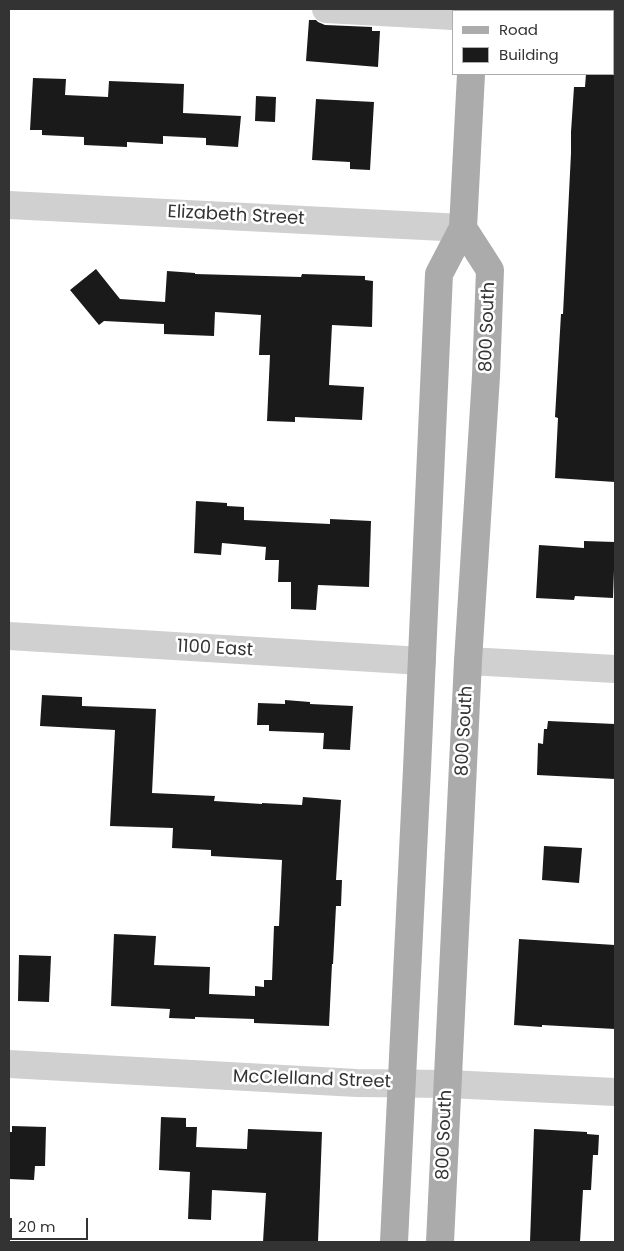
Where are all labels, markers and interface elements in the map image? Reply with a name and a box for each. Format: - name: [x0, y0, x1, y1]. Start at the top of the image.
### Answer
- legend: [452, 10, 614, 75]
- text: Road: [499, 19, 538, 40]
- text: Building: [499, 44, 559, 65]
- street label: Elizabeth Street: [167, 202, 305, 230]
- street label: 800 South: [476, 281, 500, 373]
- street label: 1100 East: [176, 636, 254, 662]
- street label: 800 South: [452, 685, 478, 777]
- street label: McClelland Street: [233, 1066, 391, 1094]
- street label: 800 South: [433, 1089, 457, 1181]
- scale bar: [12, 1208, 90, 1240]
- text: 20 m: [18, 1216, 56, 1237]

